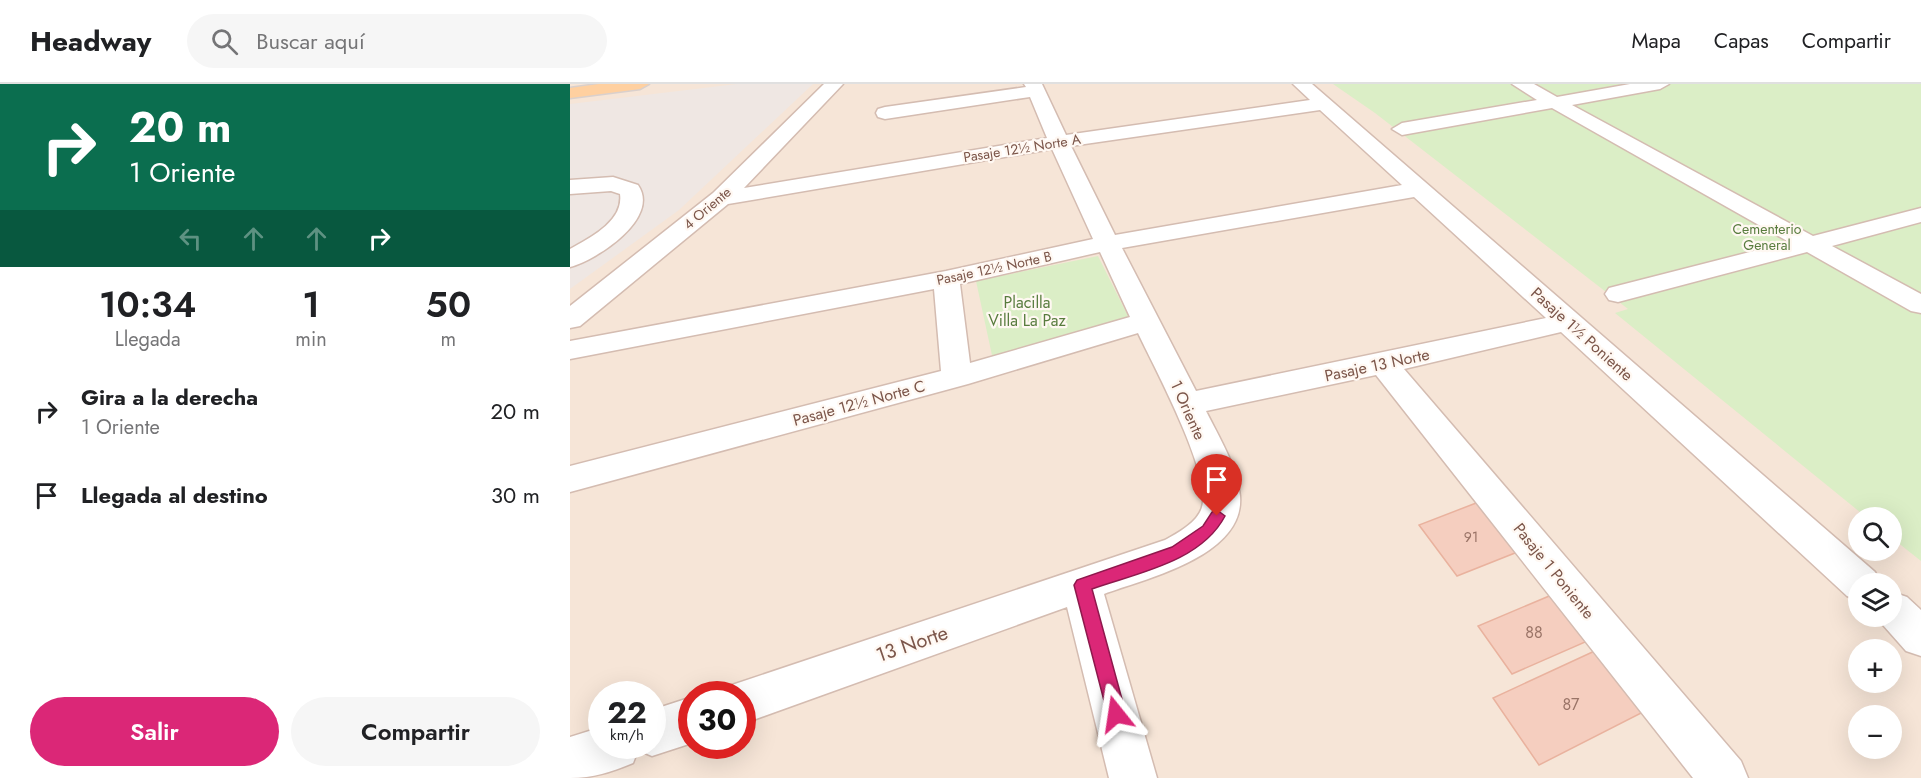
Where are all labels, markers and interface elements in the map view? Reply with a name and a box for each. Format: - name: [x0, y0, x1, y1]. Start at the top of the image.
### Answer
- search box: [187, 14, 607, 68]
- text: Headway: [30, 21, 151, 62]
- icon: search: [208, 25, 241, 58]
- text: Buscar aquí: [256, 25, 365, 57]
- text: Mapa: [1632, 26, 1681, 56]
- text: Capas: [1714, 26, 1769, 56]
- text: Compartir: [1802, 26, 1891, 56]
- text: 20 m: [129, 97, 231, 158]
- icon: right: [30, 108, 108, 186]
- street label: Pasaje 12½ Norte A: [962, 129, 1083, 167]
- text: 1 Oriente: [129, 153, 235, 192]
- street label: 4 Oriente: [679, 182, 735, 234]
- park label: Cementerio General: [1733, 219, 1802, 255]
- icon: left: [174, 222, 207, 255]
- icon: ahead: [237, 222, 270, 255]
- icon: ahead: [300, 222, 333, 255]
- icon: right: [363, 222, 396, 255]
- street label: Pasaje 12½ Norte B: [935, 246, 1054, 290]
- text: 10:34: [99, 278, 196, 330]
- text: 1: [302, 278, 320, 330]
- text: 50: [426, 278, 471, 330]
- street label: Pasaje 1½ Poniente: [1526, 282, 1638, 386]
- park label: Placilla Villa La Paz: [988, 291, 1066, 332]
- text: Llegada: [115, 325, 181, 354]
- text: min: [295, 325, 327, 354]
- text: m: [441, 325, 456, 354]
- street label: Pasaje 13 Norte: [1322, 343, 1432, 387]
- street label: Pasaje 12½ Norte C: [790, 374, 928, 432]
- street label: 1 Oriente: [1165, 377, 1211, 443]
- text: Gira a la derecha: [81, 381, 258, 413]
- icon: right: [30, 395, 63, 428]
- text: 20 m: [491, 395, 540, 427]
- text: 1 Oriente: [81, 413, 160, 442]
- pin: [1191, 454, 1242, 516]
- icon: arrive: [1200, 463, 1233, 496]
- icon: arrive: [30, 479, 63, 512]
- text: Llegada al destino: [81, 479, 268, 511]
- text: 30 m: [491, 479, 540, 511]
- map controls: [1848, 507, 1902, 759]
- button: search: [1848, 507, 1902, 561]
- street label: Pasaje 1 Poniente: [1508, 518, 1600, 624]
- house number: 91: [1464, 527, 1478, 547]
- button: layers: [1848, 573, 1902, 627]
- street label: 13 Norte: [872, 618, 952, 670]
- house number: 88: [1525, 621, 1543, 644]
- button: +: [1848, 639, 1902, 693]
- speed limit sign: 30: [678, 681, 756, 759]
- position arrow: [1084, 682, 1148, 746]
- text: 22: [607, 691, 647, 734]
- house number: 87: [1563, 693, 1580, 716]
- button: Salir: [30, 697, 279, 766]
- button: Compartir: [291, 697, 540, 766]
- button: −: [1848, 705, 1902, 759]
- text: km/h: [610, 724, 644, 746]

